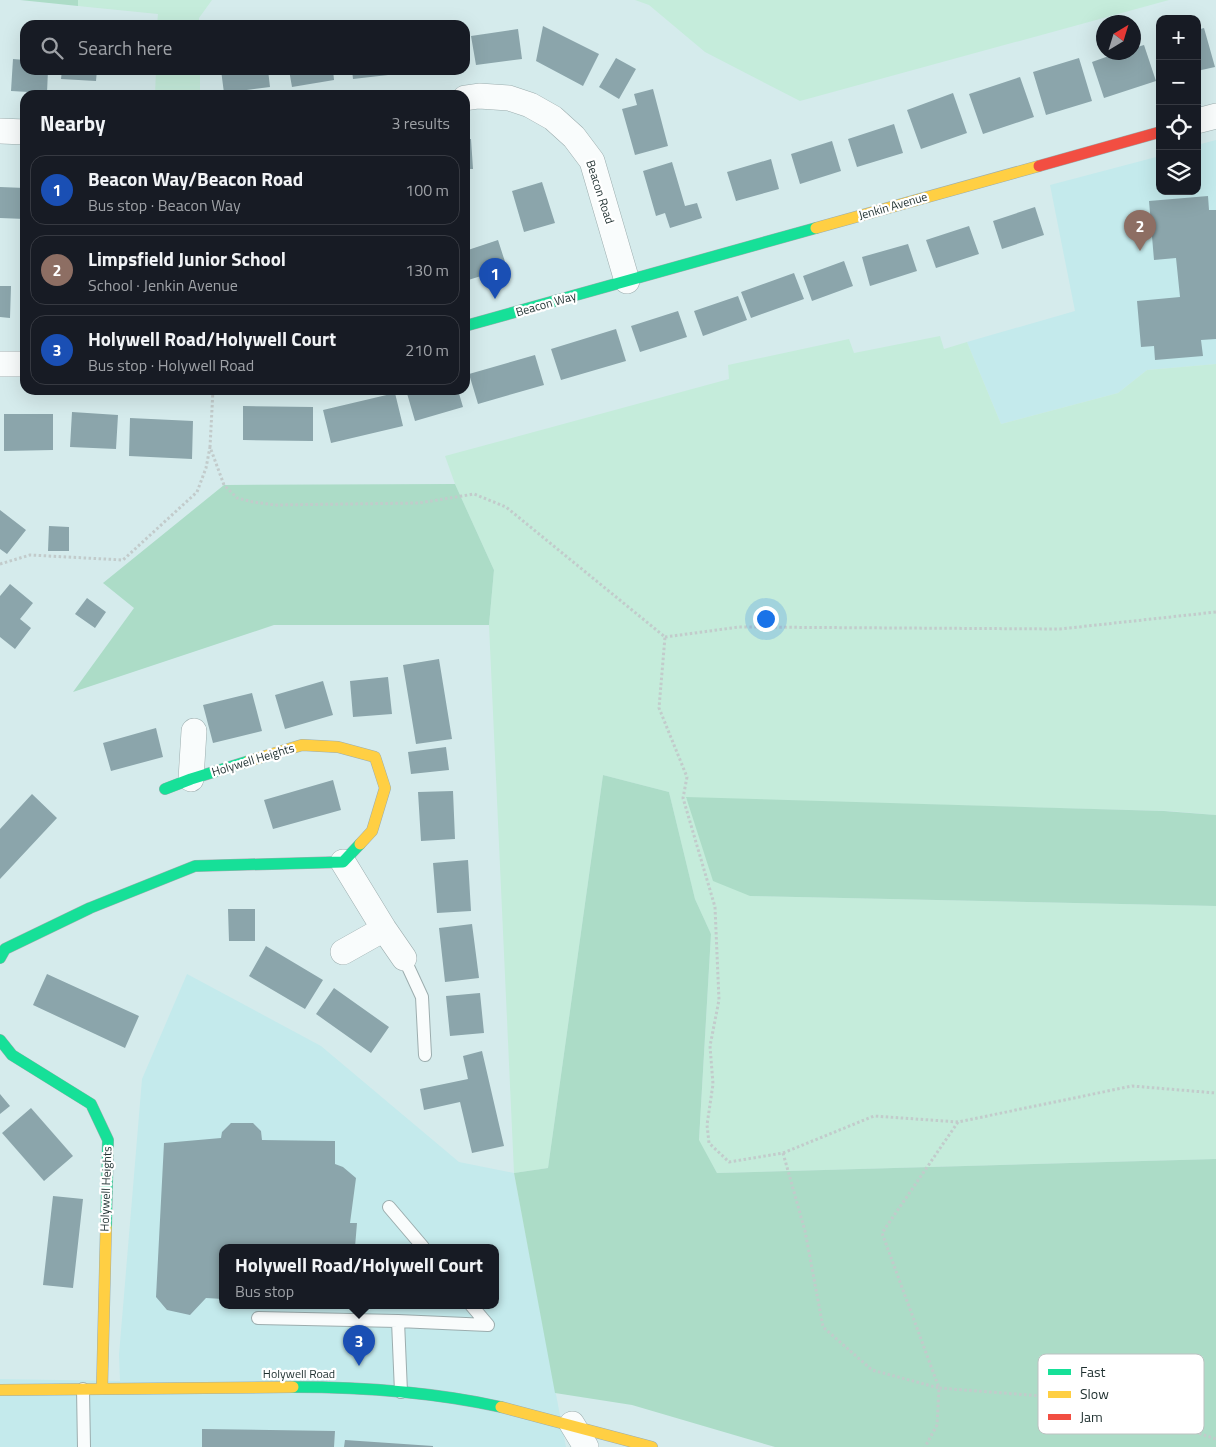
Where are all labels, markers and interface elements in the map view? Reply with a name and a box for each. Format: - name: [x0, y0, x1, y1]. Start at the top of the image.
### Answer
- north arrow: [1096, 15, 1141, 60]
- map controls: [1156, 15, 1201, 195]
- button: +: [1156, 15, 1201, 60]
- search box: [20, 20, 470, 75]
- text: Search here: [78, 33, 172, 62]
- icon: search: [38, 34, 66, 62]
- button: −: [1156, 60, 1201, 105]
- button: locate: [1156, 105, 1201, 150]
- text: Nearby: [40, 107, 105, 139]
- text: 3 results: [391, 111, 450, 135]
- button: layers: [1156, 150, 1201, 195]
- street label: Beacon Road: [581, 158, 620, 226]
- text: Beacon Way/Beacon Road: [88, 164, 303, 193]
- text: 1: [53, 178, 61, 202]
- text: 100 m: [405, 178, 449, 202]
- street label: Jenkin Avenue: [856, 187, 930, 224]
- text: Bus stop · Beacon Way: [88, 193, 241, 217]
- pin: 2: [1124, 210, 1156, 251]
- text: Limpsfield Junior School: [88, 244, 286, 273]
- text: 2: [53, 258, 61, 282]
- text: 130 m: [405, 258, 449, 282]
- pin: 1: [479, 258, 511, 299]
- text: School · Jenkin Avenue: [88, 273, 238, 297]
- street label: Beacon Way: [513, 286, 579, 321]
- text: Holywell Road/Holywell Court: [88, 324, 336, 353]
- text: 3: [53, 338, 61, 362]
- text: 210 m: [405, 338, 449, 362]
- text: Bus stop · Holywell Road: [88, 353, 254, 377]
- your location: [753, 606, 779, 632]
- street label: Holywell Heights: [209, 738, 297, 781]
- street label: Holywell Heights: [95, 1146, 116, 1232]
- popup: [219, 1244, 499, 1309]
- text: Holywell Road/Holywell Court: [235, 1250, 483, 1279]
- text: Bus stop: [235, 1279, 294, 1303]
- pin: 3: [343, 1325, 375, 1366]
- legend: [1038, 1354, 1204, 1434]
- text: Fast: [1080, 1361, 1105, 1382]
- street label: Holywell Road: [263, 1364, 335, 1383]
- text: Slow: [1080, 1383, 1109, 1404]
- text: Jam: [1080, 1406, 1103, 1427]

